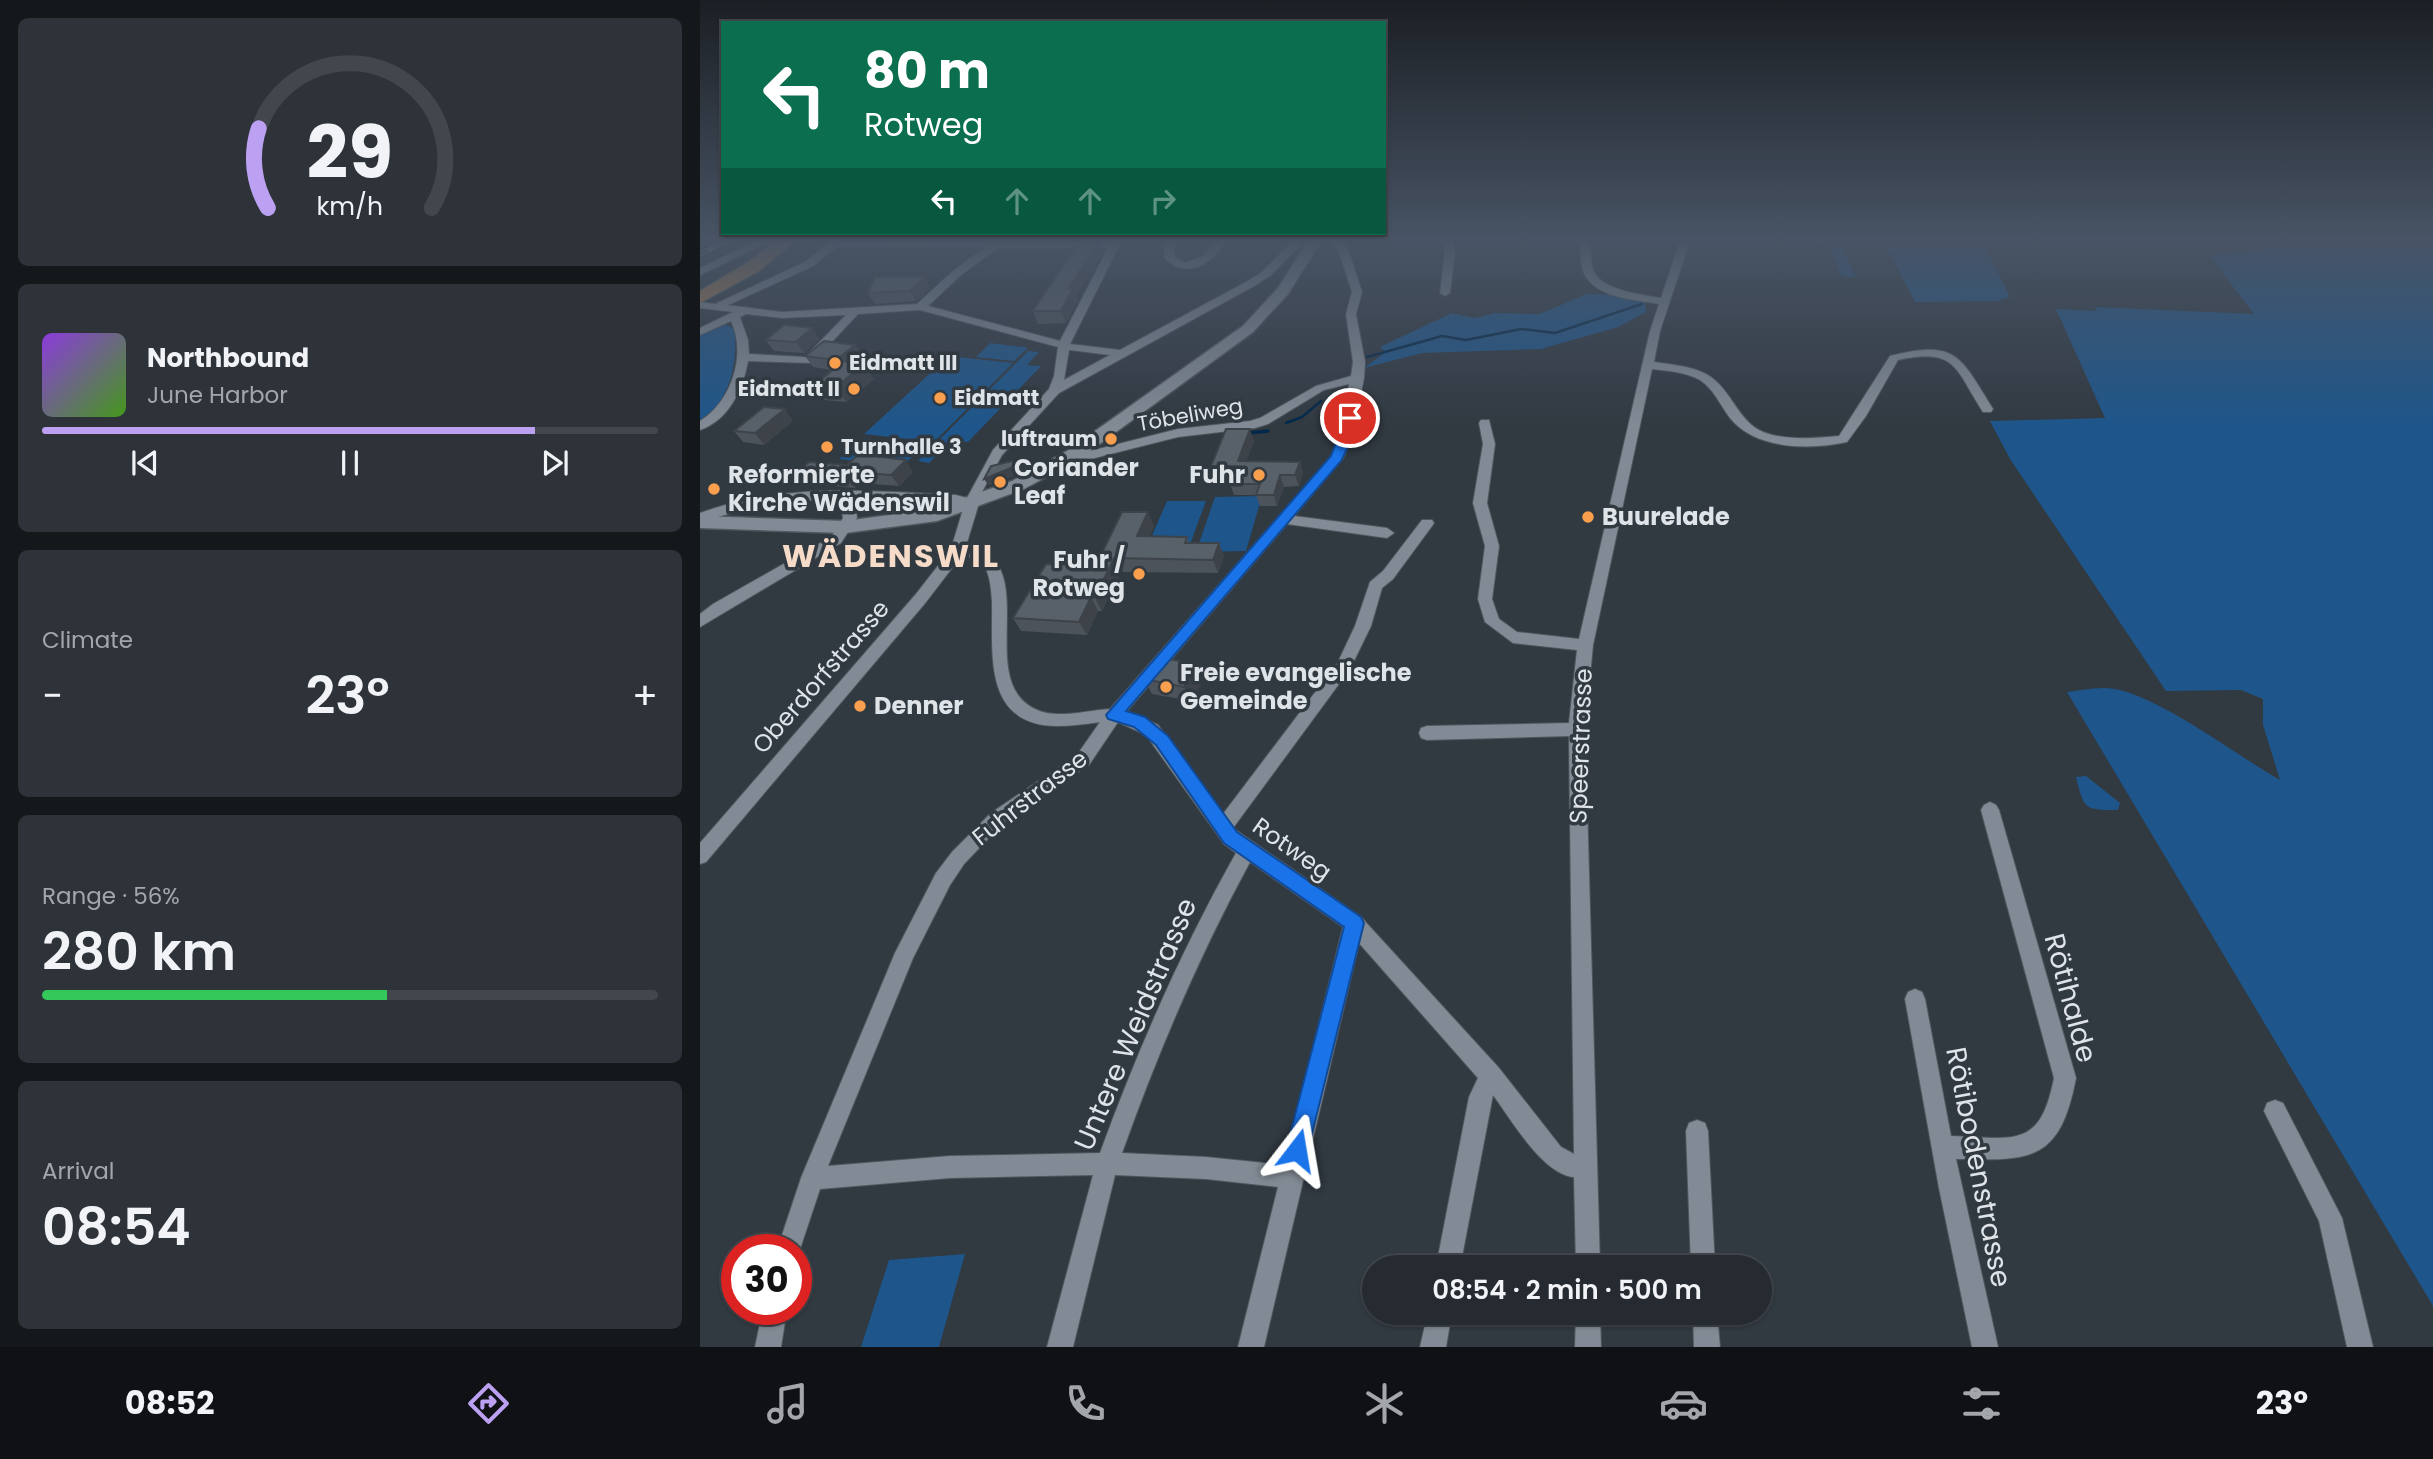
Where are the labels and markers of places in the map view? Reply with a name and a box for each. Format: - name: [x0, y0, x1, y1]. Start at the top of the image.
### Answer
- place label: Eidmatt III: [849, 348, 957, 377]
- marker: Eidmatt III: [827, 355, 843, 371]
- place label: Eidmatt II: [738, 374, 840, 403]
- marker: Eidmatt II: [846, 381, 862, 397]
- place label: Eidmatt: [954, 383, 1039, 412]
- pin: [1320, 388, 1380, 448]
- marker: Eidmatt: [932, 390, 948, 406]
- place label: luftraum: [1001, 424, 1097, 453]
- marker: luftraum: [1103, 431, 1119, 447]
- place label: Turnhalle 3: [841, 432, 962, 461]
- marker: Turnhalle 3: [819, 439, 835, 455]
- place label: Coriander Leaf: [1014, 451, 1139, 512]
- place label: Reformierte Kirche Wädenswil: [728, 458, 950, 519]
- place label: Fuhr: [1189, 458, 1245, 491]
- marker: Fuhr: [1251, 467, 1267, 483]
- marker: Coriander Leaf: [992, 474, 1008, 490]
- marker: Reformierte Kirche Wädenswil: [706, 481, 722, 497]
- place label: Buurelade: [1602, 500, 1730, 533]
- marker: Buurelade: [1580, 509, 1596, 525]
- place label: Fuhr / Rotweg: [1032, 543, 1125, 604]
- marker: Fuhr / Rotweg: [1131, 566, 1147, 582]
- place label: Freie evangelische Gemeinde: [1180, 656, 1412, 717]
- marker: Freie evangelische Gemeinde: [1158, 679, 1174, 695]
- place label: Denner: [874, 689, 964, 722]
- marker: Denner: [852, 698, 868, 714]

